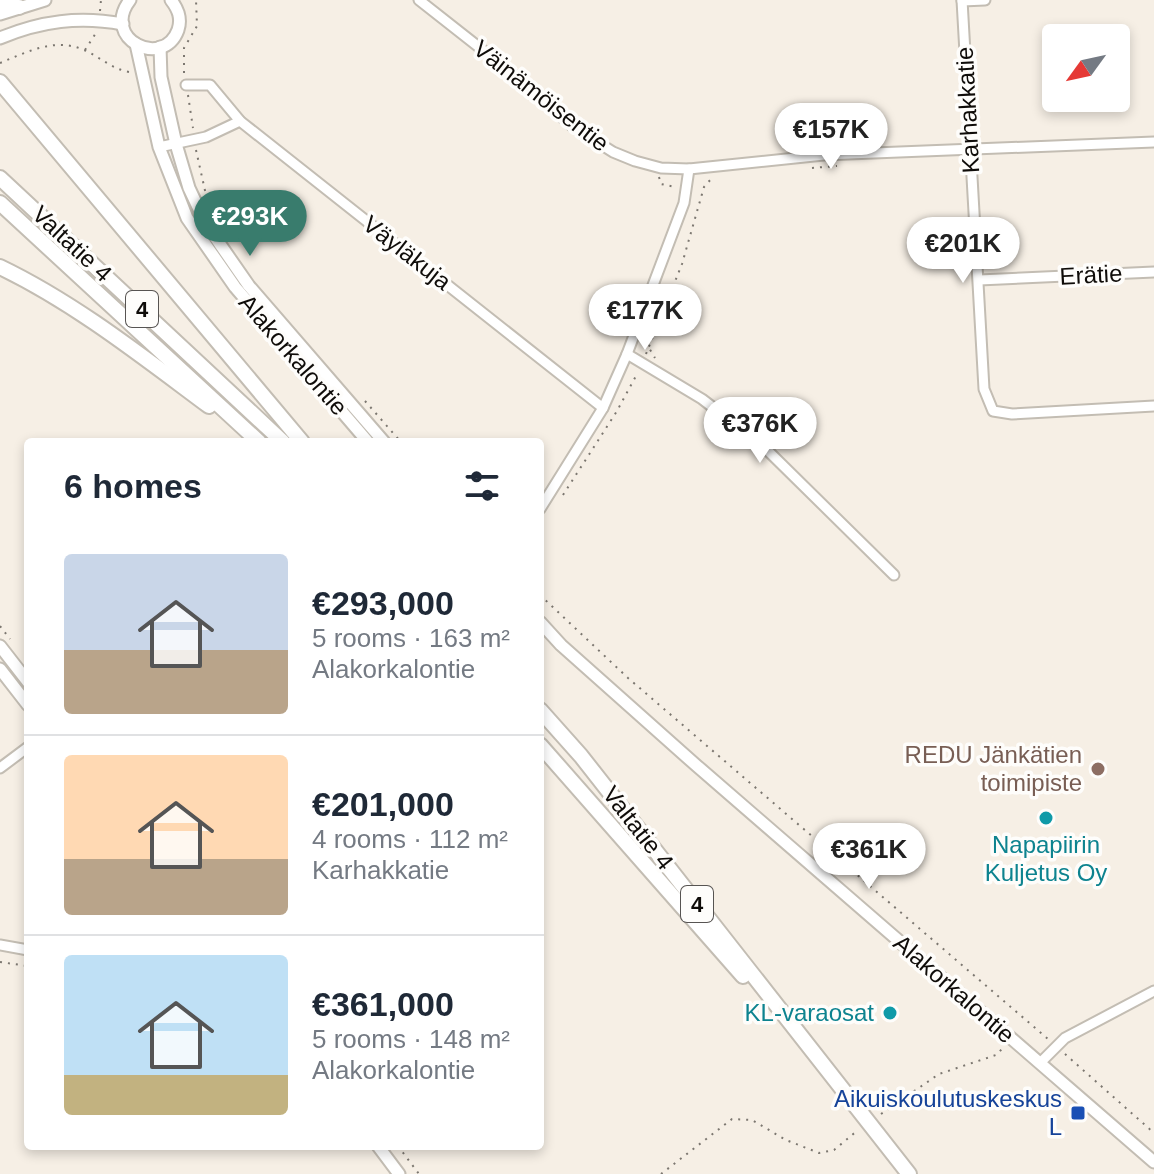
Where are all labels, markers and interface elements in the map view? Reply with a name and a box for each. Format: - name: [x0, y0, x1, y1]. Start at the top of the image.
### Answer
- north arrow: [1042, 24, 1130, 112]
- map controls: [1042, 24, 1130, 112]
- street label: Väinämöisentie: [468, 34, 614, 157]
- street label: Karhakkatie: [951, 46, 984, 174]
- pin: €157K: [775, 103, 887, 171]
- text: €157K: [793, 114, 869, 144]
- pin: €293K: [194, 190, 306, 258]
- street label: Valtatie 4: [27, 200, 117, 287]
- text: €293K: [212, 201, 288, 231]
- street label: Väyläkuja: [358, 210, 457, 296]
- pin: €201K: [907, 217, 1019, 285]
- text: €201K: [925, 228, 1001, 258]
- street label: Erätie: [1059, 259, 1123, 290]
- pin: €177K: [589, 284, 701, 352]
- street label: Alakorkalontie: [234, 289, 353, 420]
- road number: 4: [126, 291, 158, 327]
- text: €177K: [607, 295, 683, 325]
- pin: €376K: [704, 397, 816, 465]
- text: €376K: [722, 408, 798, 438]
- icon: filters: [460, 464, 504, 508]
- text: 6 homes: [64, 467, 202, 505]
- text: €293,000: [312, 584, 454, 622]
- icon: home: [128, 586, 224, 682]
- text: 5 rooms · 163 m²: [312, 623, 510, 653]
- text: Alakorkalontie: [312, 654, 475, 684]
- place label: REDU Jänkätien toimipiste: [905, 741, 1082, 796]
- marker: REDU Jänkätien toimipiste: [1089, 760, 1107, 778]
- street label: Valtatie 4: [597, 781, 679, 875]
- text: €201,000: [312, 785, 454, 823]
- icon: home: [128, 787, 224, 883]
- marker: Napapiirin Kuljetus Oy: [1037, 809, 1055, 827]
- pin: €361K: [813, 823, 925, 891]
- text: 4 rooms · 112 m²: [312, 824, 508, 854]
- place label: Napapiirin Kuljetus Oy: [985, 831, 1107, 886]
- text: €361K: [831, 834, 907, 864]
- text: Karhakkatie: [312, 855, 449, 885]
- road number: 4: [681, 886, 713, 922]
- street label: Alakorkalontie: [889, 929, 1020, 1048]
- text: €361,000: [312, 985, 454, 1023]
- icon: home: [128, 987, 224, 1083]
- place label: KL-varaosat: [745, 999, 874, 1026]
- marker: KL-varaosat: [881, 1004, 899, 1022]
- text: 5 rooms · 148 m²: [312, 1024, 510, 1054]
- text: Alakorkalontie: [312, 1055, 475, 1085]
- place label: Aikuiskoulutuskeskus L: [834, 1085, 1062, 1140]
- marker: Aikuiskoulutuskeskus L: [1069, 1104, 1087, 1122]

